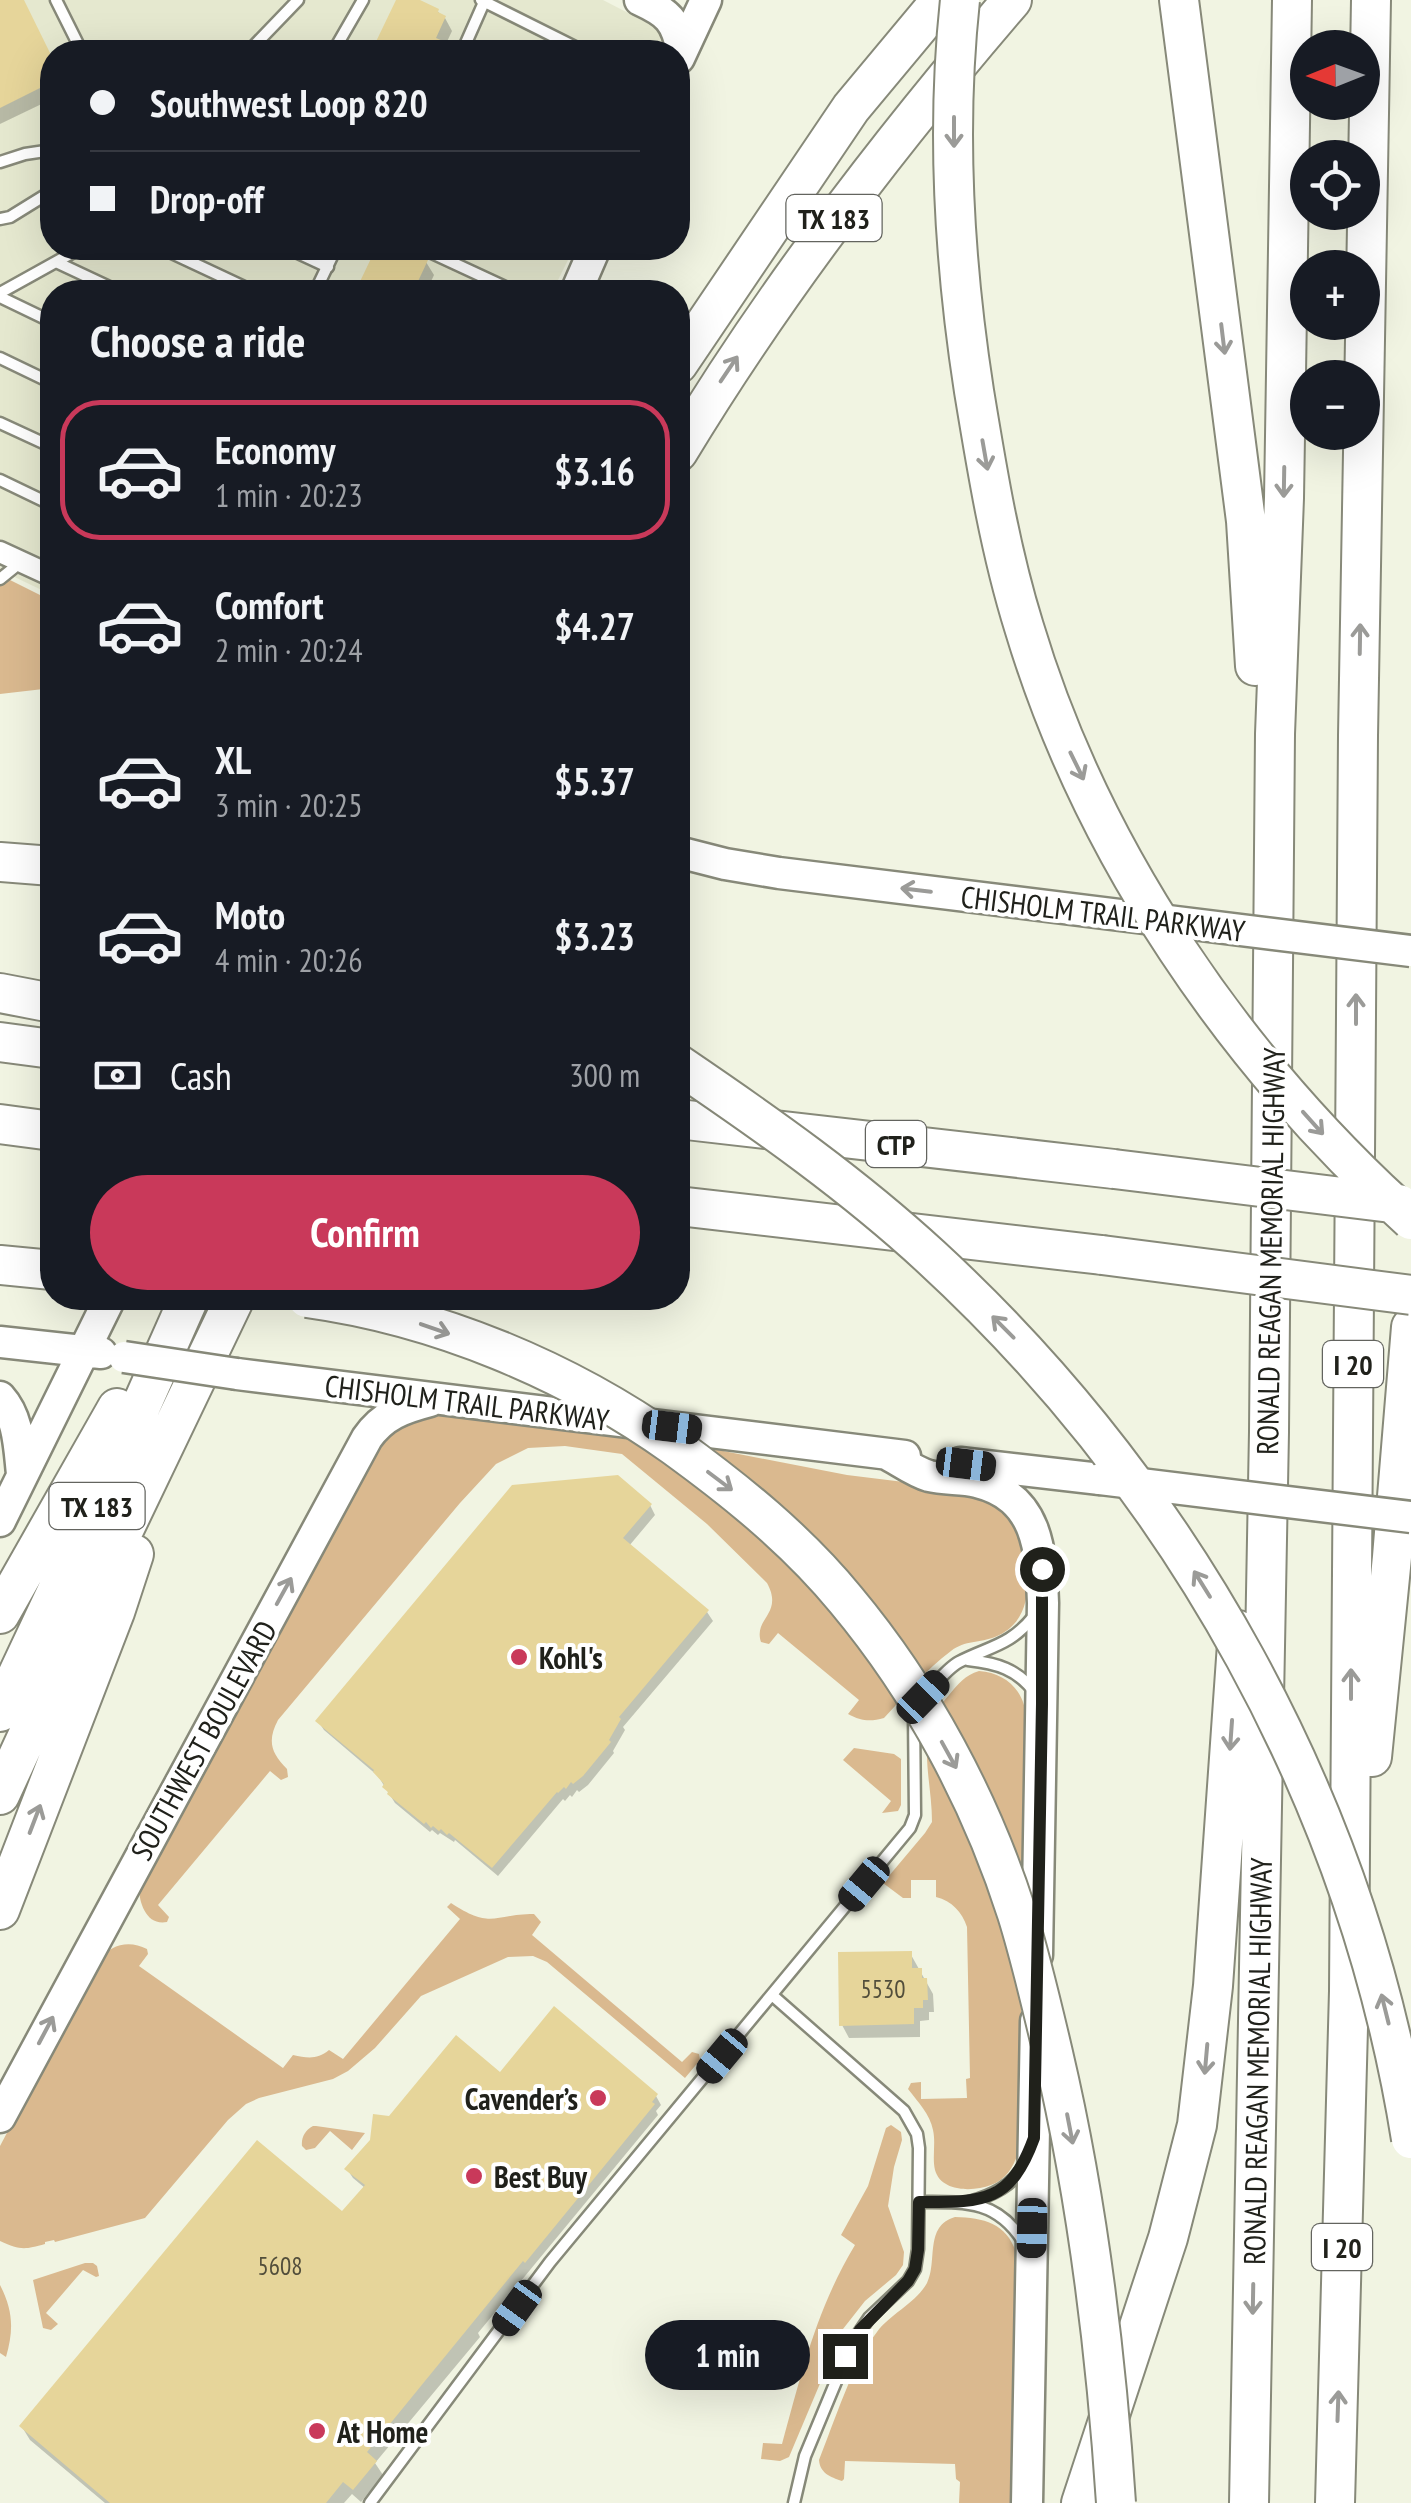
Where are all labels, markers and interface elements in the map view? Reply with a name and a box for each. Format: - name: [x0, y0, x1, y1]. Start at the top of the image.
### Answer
- north arrow: [1290, 30, 1380, 120]
- map controls: [1290, 30, 1380, 450]
- text: Southwest Loop 820: [150, 78, 428, 127]
- one-way arrow: [944, 116, 964, 148]
- button: locate: [1290, 140, 1380, 230]
- text: Drop-off: [150, 174, 264, 223]
- road number: TX 183: [786, 195, 882, 241]
- button: +: [1290, 250, 1380, 340]
- text: Choose a ride: [90, 311, 305, 369]
- one-way arrow: [1214, 323, 1232, 355]
- one-way arrow: [718, 356, 739, 384]
- button: −: [1290, 360, 1380, 450]
- icon: car: [95, 425, 185, 515]
- text: Economy: [215, 425, 335, 474]
- one-way arrow: [976, 439, 995, 471]
- text: $3.16: [554, 446, 635, 495]
- one-way arrow: [1274, 466, 1293, 498]
- text: 1 min · 20:23: [215, 474, 363, 516]
- icon: car: [95, 580, 185, 670]
- text: Comfort: [215, 580, 324, 629]
- text: $4.27: [554, 601, 635, 650]
- one-way arrow: [1350, 623, 1369, 655]
- text: 2 min · 20:24: [215, 629, 363, 671]
- icon: car: [95, 735, 185, 825]
- text: XL: [215, 735, 251, 784]
- one-way arrow: [1068, 750, 1087, 780]
- text: $5.37: [554, 756, 635, 805]
- text: 3 min · 20:25: [215, 784, 363, 826]
- street label: CHISHOLM TRAIL PARKWAY: [959, 876, 1248, 950]
- one-way arrow: [901, 880, 933, 899]
- icon: car: [95, 890, 185, 980]
- text: Moto: [215, 890, 285, 939]
- text: $3.23: [554, 911, 635, 960]
- text: 4 min · 20:26: [215, 939, 363, 981]
- one-way arrow: [1346, 993, 1366, 1026]
- street label: RONALD REAGAN MEMORIAL HIGHWAY: [1247, 1047, 1293, 1455]
- icon: cash: [90, 1048, 145, 1103]
- text: Cash: [170, 1051, 232, 1100]
- text: 300 m: [569, 1054, 640, 1096]
- one-way arrow: [1302, 1110, 1325, 1135]
- road number: CTP: [866, 1121, 926, 1167]
- button: Confirm: [90, 1175, 640, 1290]
- one-way arrow: [991, 1316, 1015, 1340]
- one-way arrow: [419, 1321, 451, 1339]
- road number: I 20: [1323, 1341, 1383, 1387]
- street label: CHISHOLM TRAIL PARKWAY: [323, 1365, 612, 1439]
- car: [640, 1408, 704, 1446]
- car: [934, 1445, 998, 1483]
- one-way arrow: [706, 1470, 733, 1491]
- road number: TX 183: [49, 1483, 144, 1529]
- route start: [1020, 1547, 1065, 1592]
- one-way arrow: [1191, 1570, 1212, 1598]
- one-way arrow: [274, 1576, 294, 1606]
- street label: SOUTHWEST BOULEVARD: [121, 1613, 285, 1867]
- place label: Kohl's: [539, 1638, 603, 1677]
- marker: Kohl's: [508, 1646, 530, 1668]
- car: [891, 1665, 955, 1729]
- one-way arrow: [1342, 1668, 1360, 1700]
- one-way arrow: [1221, 1718, 1240, 1751]
- one-way arrow: [939, 1740, 959, 1770]
- one-way arrow: [27, 1804, 45, 1835]
- car: [833, 1851, 895, 1917]
- street label: RONALD REAGAN MEMORIAL HIGHWAY: [1234, 1857, 1280, 2265]
- house number: 5530: [860, 1973, 906, 2005]
- one-way arrow: [1374, 1994, 1393, 2025]
- one-way arrow: [36, 2016, 56, 2046]
- car: [691, 2023, 753, 2089]
- one-way arrow: [1196, 2042, 1215, 2075]
- place label: Cavender’s: [465, 2079, 578, 2118]
- marker: Cavender’s: [587, 2087, 609, 2109]
- one-way arrow: [1062, 2113, 1081, 2145]
- place label: Best Buy: [494, 2157, 588, 2196]
- marker: Best Buy: [463, 2165, 485, 2187]
- car: [1016, 2198, 1048, 2258]
- road number: I 20: [1312, 2224, 1372, 2270]
- house number: 5608: [257, 2250, 303, 2282]
- car: [487, 2275, 547, 2341]
- one-way arrow: [1243, 2283, 1262, 2315]
- callout: 1 min: [645, 2321, 810, 2391]
- text: 1 min: [695, 2334, 760, 2376]
- route end: [823, 2334, 868, 2379]
- one-way arrow: [1328, 2390, 1347, 2422]
- place label: At Home: [336, 2412, 428, 2451]
- marker: At Home: [306, 2420, 328, 2442]

